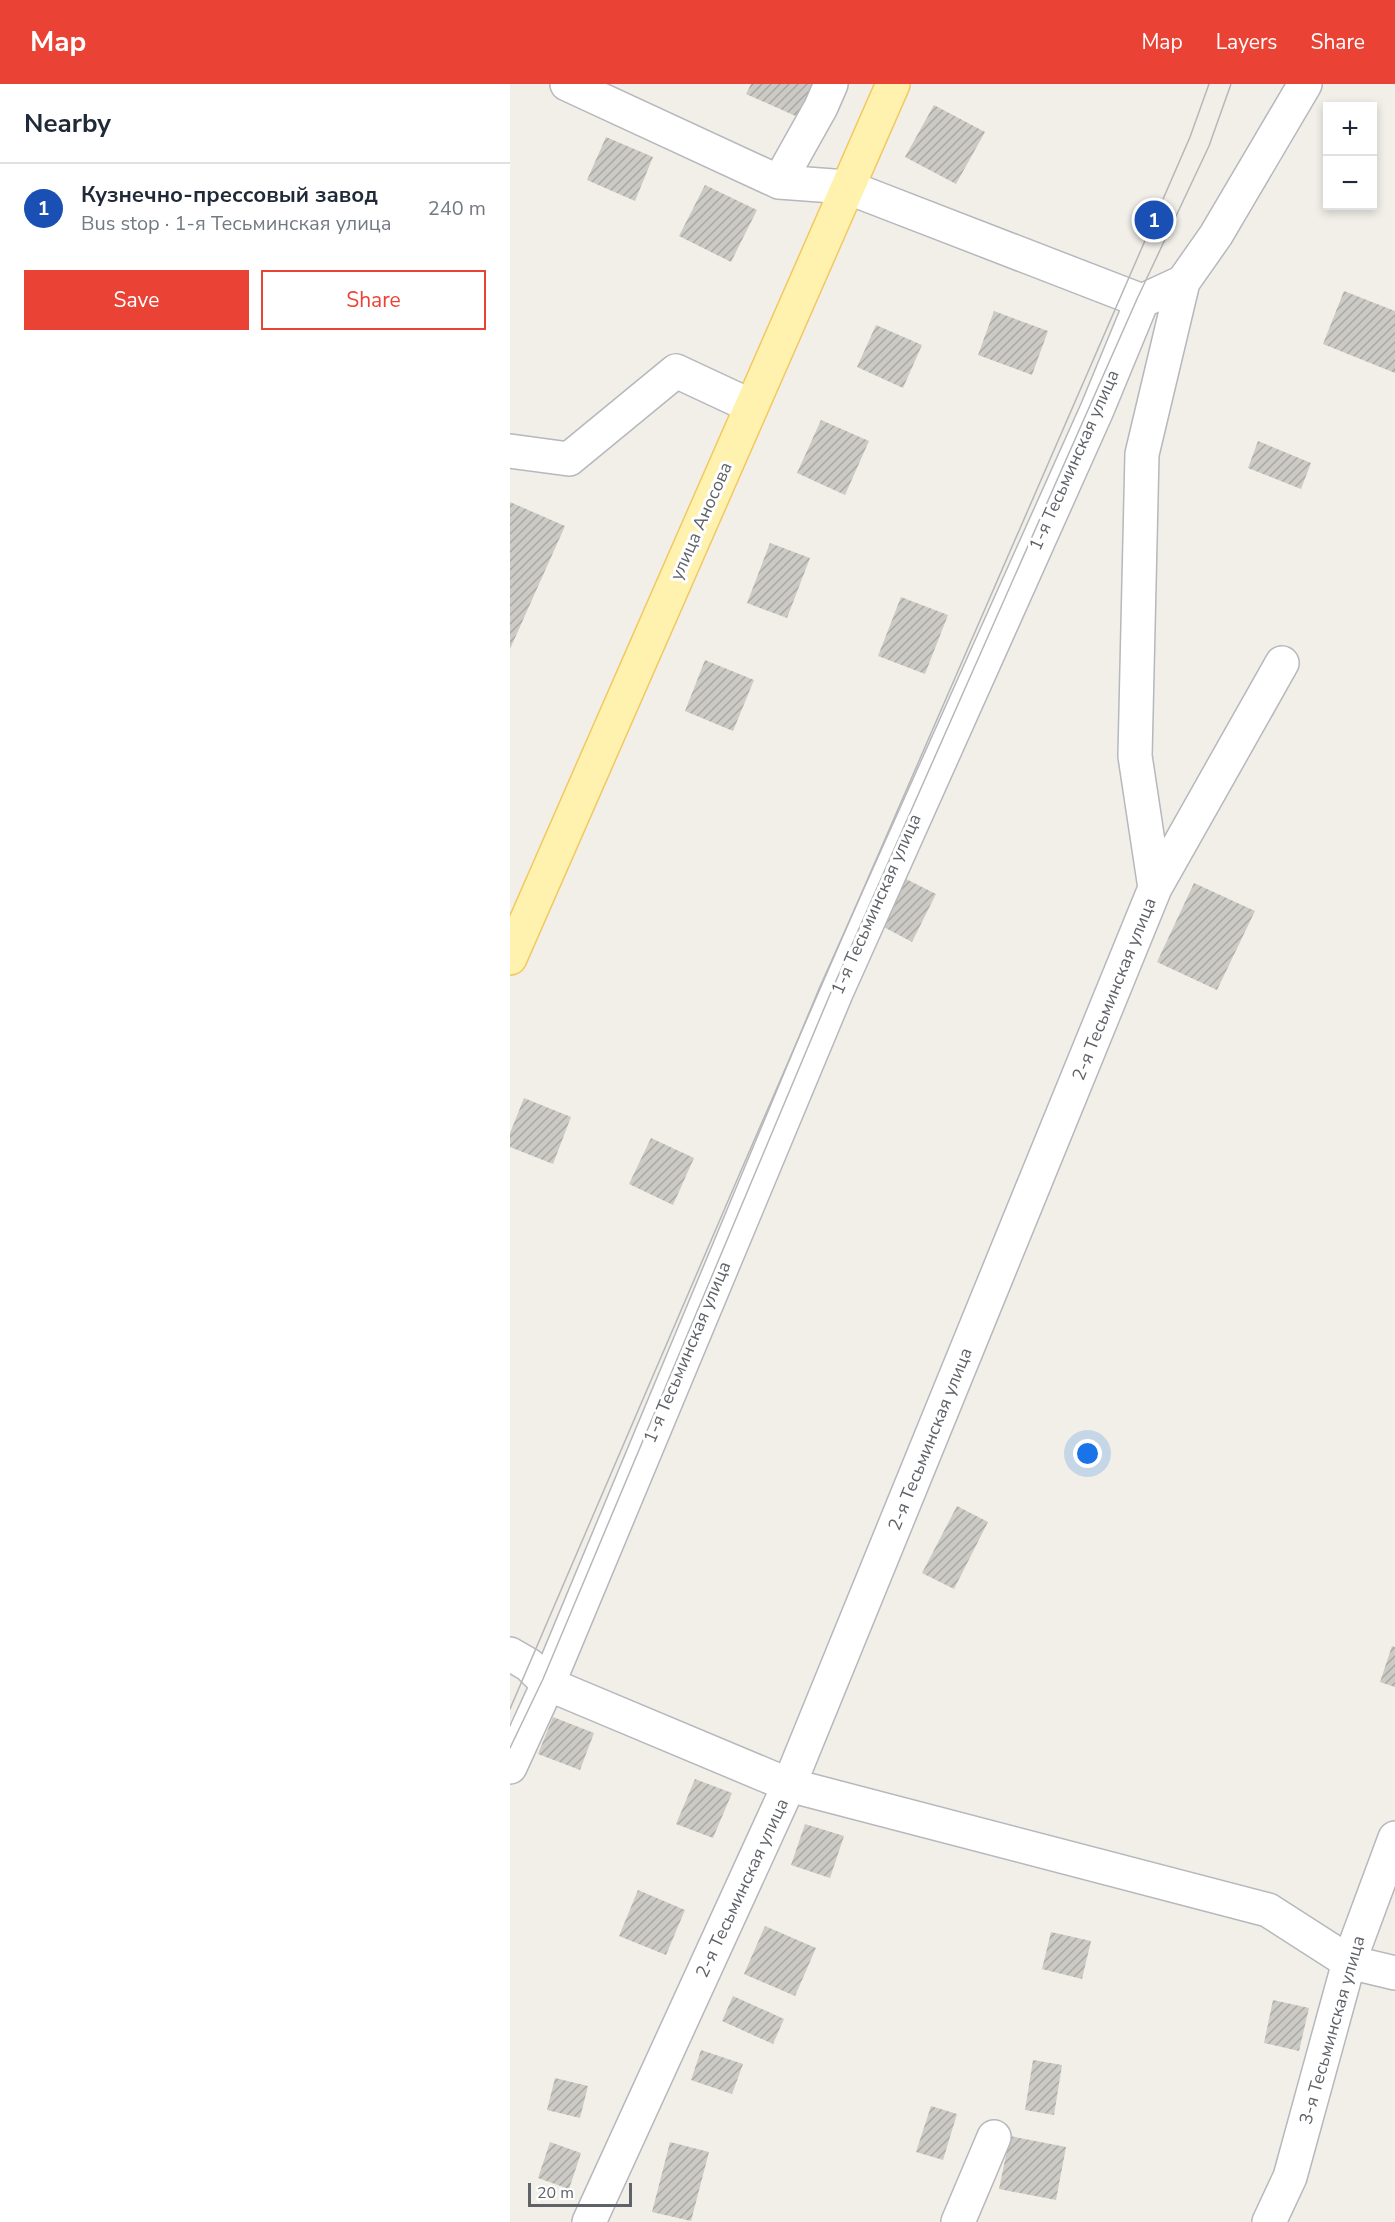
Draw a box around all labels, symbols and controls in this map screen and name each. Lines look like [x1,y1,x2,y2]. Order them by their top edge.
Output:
text: Map [30,23,86,61]
text: Map [1141,28,1183,56]
text: Layers [1216,28,1277,56]
text: Share [1310,28,1365,56]
map controls [1323,102,1377,210]
button: + [1323,102,1377,156]
text: Nearby [24,106,111,141]
button: − [1323,156,1377,210]
text: Кузнечно-прессовый завод [81,180,378,210]
text: 1 [38,195,50,222]
text: 240 m [428,195,486,222]
pin: 1 [1134,198,1174,242]
text: Bus stop · 1-я Тесьминская улица [81,210,392,237]
button: Save [24,270,249,330]
button: Share [261,270,486,330]
street label: 1-я Тесьминская улица [1023,366,1125,554]
street label: улица Аносова [664,458,738,584]
street label: 1-я Тесьминская улица [825,810,927,998]
street label: 2-я Тесьминская улица [1066,894,1162,1084]
street label: 1-я Тесьминская улица [638,1257,736,1447]
street label: 2-я Тесьминская улица [882,1344,978,1534]
your location [1073,1439,1102,1468]
street label: 2-я Тесьминская улица [690,1794,794,1982]
street label: 3-я Тесьминская улица [1294,1933,1370,2127]
scale bar [528,2180,632,2208]
text: 20 m [537,2182,574,2204]

